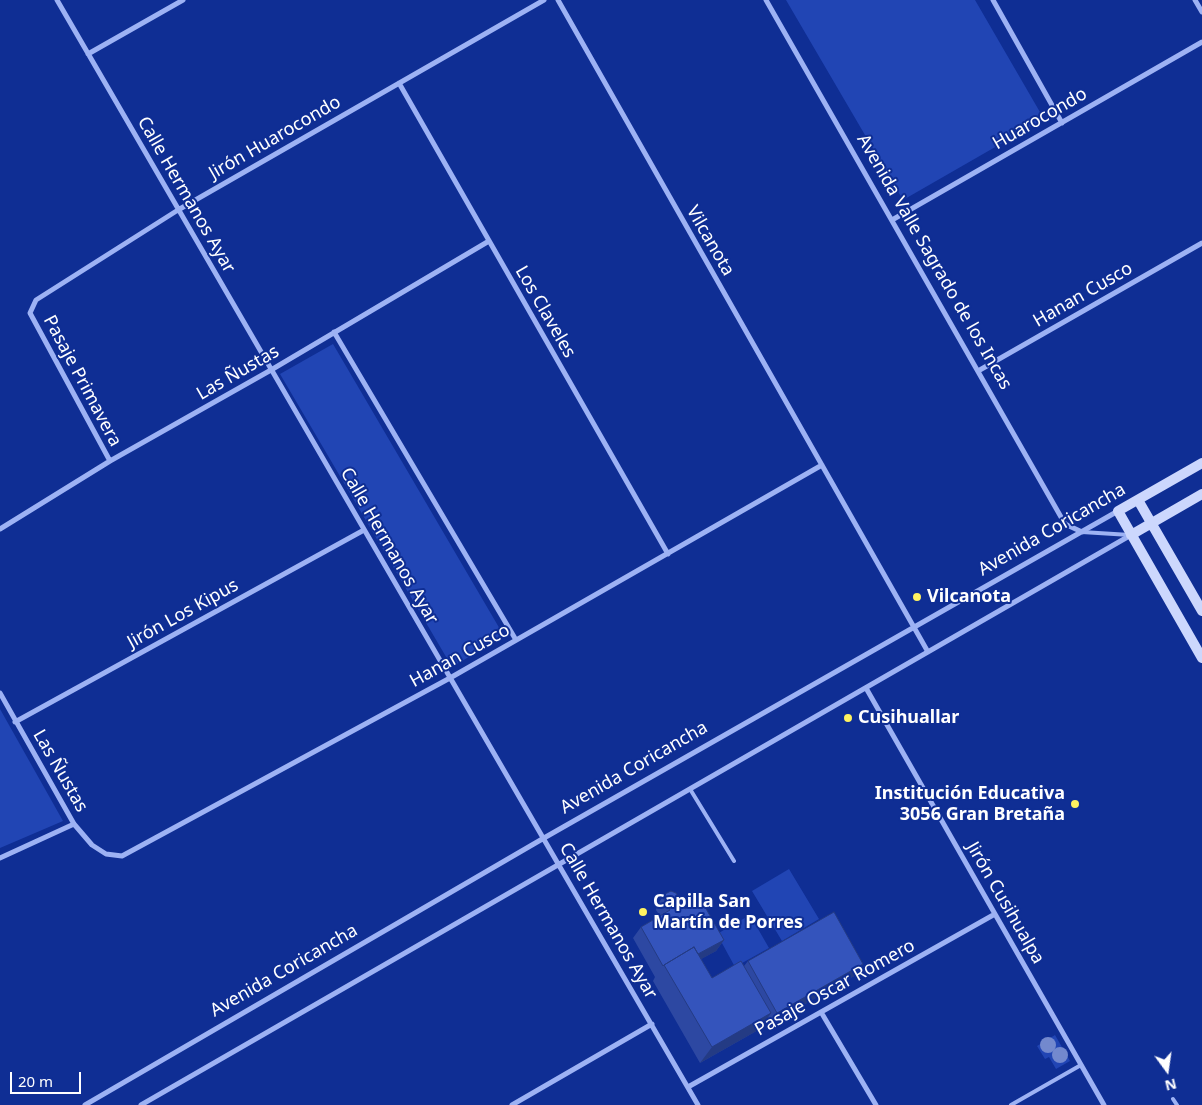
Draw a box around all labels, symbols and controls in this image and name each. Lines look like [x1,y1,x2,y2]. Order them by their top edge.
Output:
street label: Huarocondo [989,83,1091,155]
street label: Jirón Huarocondo [205,92,345,184]
street label: Calle Hermanos Ayar [132,113,240,277]
street label: Avenida Valle Sagrado de los Incas [852,130,1016,394]
street label: Vilcanota [681,202,739,280]
street label: Hanan Cusco [1029,258,1137,332]
street label: Los Claveles [510,262,580,362]
street label: Pasaje Primavera [38,312,126,450]
street label: Las Ñustas [193,341,283,405]
street label: Calle Hermanos Ayar [335,464,443,628]
street label: Avenida Coricancha [975,479,1129,581]
street label: Jirón Los Kipus [124,575,242,653]
place label: Vilcanota [927,586,1011,608]
marker: Vilcanota [911,591,923,603]
street label: Hanan Cusco [406,620,514,692]
place label: Cusihuallar [858,707,959,729]
marker: Cusihuallar [842,712,854,724]
street label: Avenida Coricancha [557,717,711,819]
street label: Las Ñustas [28,726,92,816]
place label: Institución Educativa 3056 Gran Bretaña [875,783,1065,826]
marker: Institución Educativa 3056 Gran Bretaña [1069,798,1081,810]
street label: Jirón Cusihualpa [961,838,1049,968]
street label: Calle Hermanos Ayar [554,839,662,1003]
place label: Capilla San Martín de Porres [653,891,803,934]
marker: Capilla San Martín de Porres [637,906,649,918]
street label: Avenida Coricancha [207,920,361,1022]
street label: Pasaje Oscar Romero [751,935,919,1041]
north arrow [1142,1045,1192,1095]
scale bar [12,1062,84,1094]
text: 20 m [18,1071,53,1091]
text: N [1163,1074,1179,1096]

